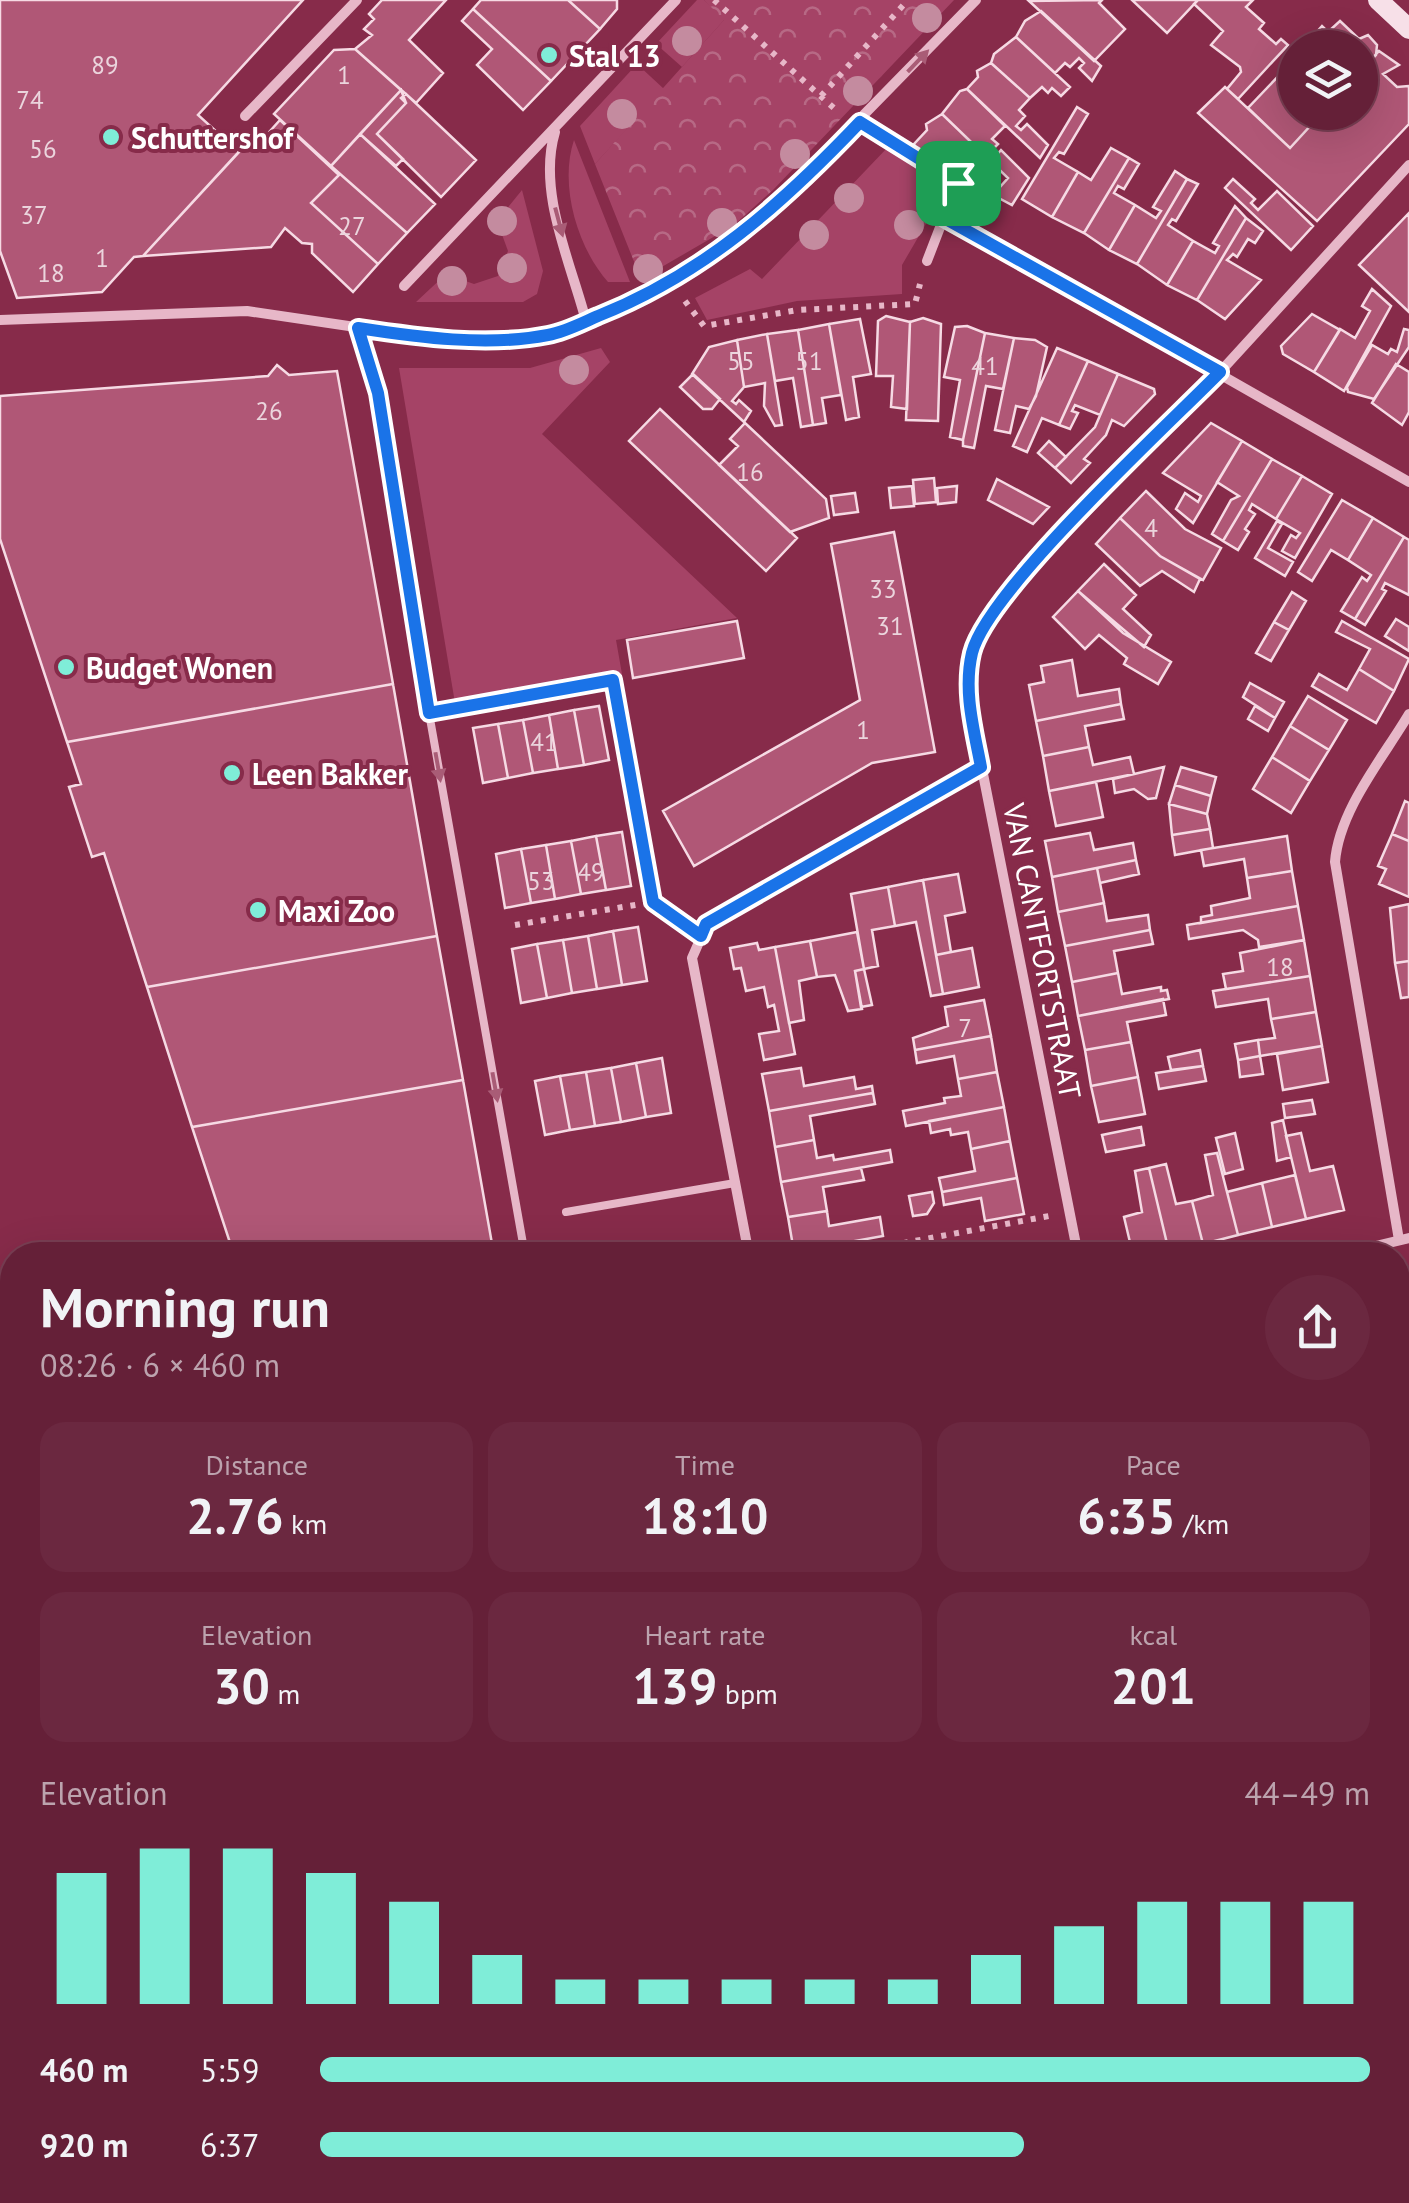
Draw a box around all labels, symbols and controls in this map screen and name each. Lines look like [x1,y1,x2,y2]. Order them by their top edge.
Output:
map controls [1278,30,1378,130]
button: layers [1278,30,1378,130]
place label: Stal 13 [569,36,661,75]
marker: Stal 13 [538,44,560,66]
house number: 89 [91,49,119,81]
one-way arrow [906,50,929,74]
house number: 1 [337,59,351,91]
house number: 74 [16,84,44,116]
place label: Schuttershof [131,118,295,157]
marker: Schuttershof [100,126,122,148]
house number: 56 [29,133,57,165]
pin [916,141,1001,226]
icon: arrive [931,156,986,211]
house number: 37 [20,199,48,231]
one-way arrow [552,207,567,238]
house number: 27 [338,210,366,242]
house number: 1 [95,242,109,274]
house number: 18 [37,257,65,289]
house number: 55 [727,345,755,377]
house number: 51 [795,345,823,377]
house number: 41 [971,350,999,382]
house number: 26 [255,395,283,427]
house number: 16 [736,456,764,488]
house number: 4 [1144,512,1158,544]
house number: 33 [869,573,897,605]
house number: 31 [876,610,904,642]
place label: Budget Wonen [86,648,273,687]
marker: Budget Wonen [55,656,77,678]
house number: 1 [856,714,870,746]
house number: 41 [530,726,558,758]
one-way arrow [431,752,447,783]
place label: Leen Bakker [252,754,409,793]
marker: Leen Bakker [221,762,243,784]
street label: VAN CANTFORTSTRAAT [995,799,1091,1102]
house number: 49 [577,856,605,888]
house number: 53 [527,865,555,897]
place label: Maxi Zoo [278,891,395,930]
marker: Maxi Zoo [247,899,269,921]
house number: 18 [1266,951,1294,983]
house number: 7 [958,1012,972,1044]
one-way arrow [488,1072,503,1103]
text: Morning run [40,1271,330,1342]
button: share [1265,1275,1370,1380]
text: 08:26 · 6 × 460 m [40,1344,280,1386]
text: Distance [205,1446,308,1483]
text: Time [675,1446,735,1483]
text: Pace [1126,1446,1181,1483]
text: 2.76 [186,1483,284,1548]
text: 18:10 [642,1483,768,1548]
text: 6:35 [1077,1483,1176,1548]
text: km [284,1505,327,1542]
text: /km [1176,1505,1229,1542]
text: Elevation [201,1616,312,1653]
text: Heart rate [644,1616,766,1653]
text: kcal [1129,1616,1177,1653]
text: 30 [213,1653,270,1718]
text: 139 [632,1653,717,1718]
text: 201 [1111,1653,1196,1718]
text: m [270,1675,300,1712]
text: bpm [717,1675,778,1712]
text: Elevation [40,1772,167,1814]
text: 44–49 m [1245,1772,1370,1814]
text: 460 m [40,2049,128,2091]
text: 5:59 [200,2049,259,2091]
text: 920 m [40,2124,128,2166]
text: 6:37 [200,2124,259,2166]

